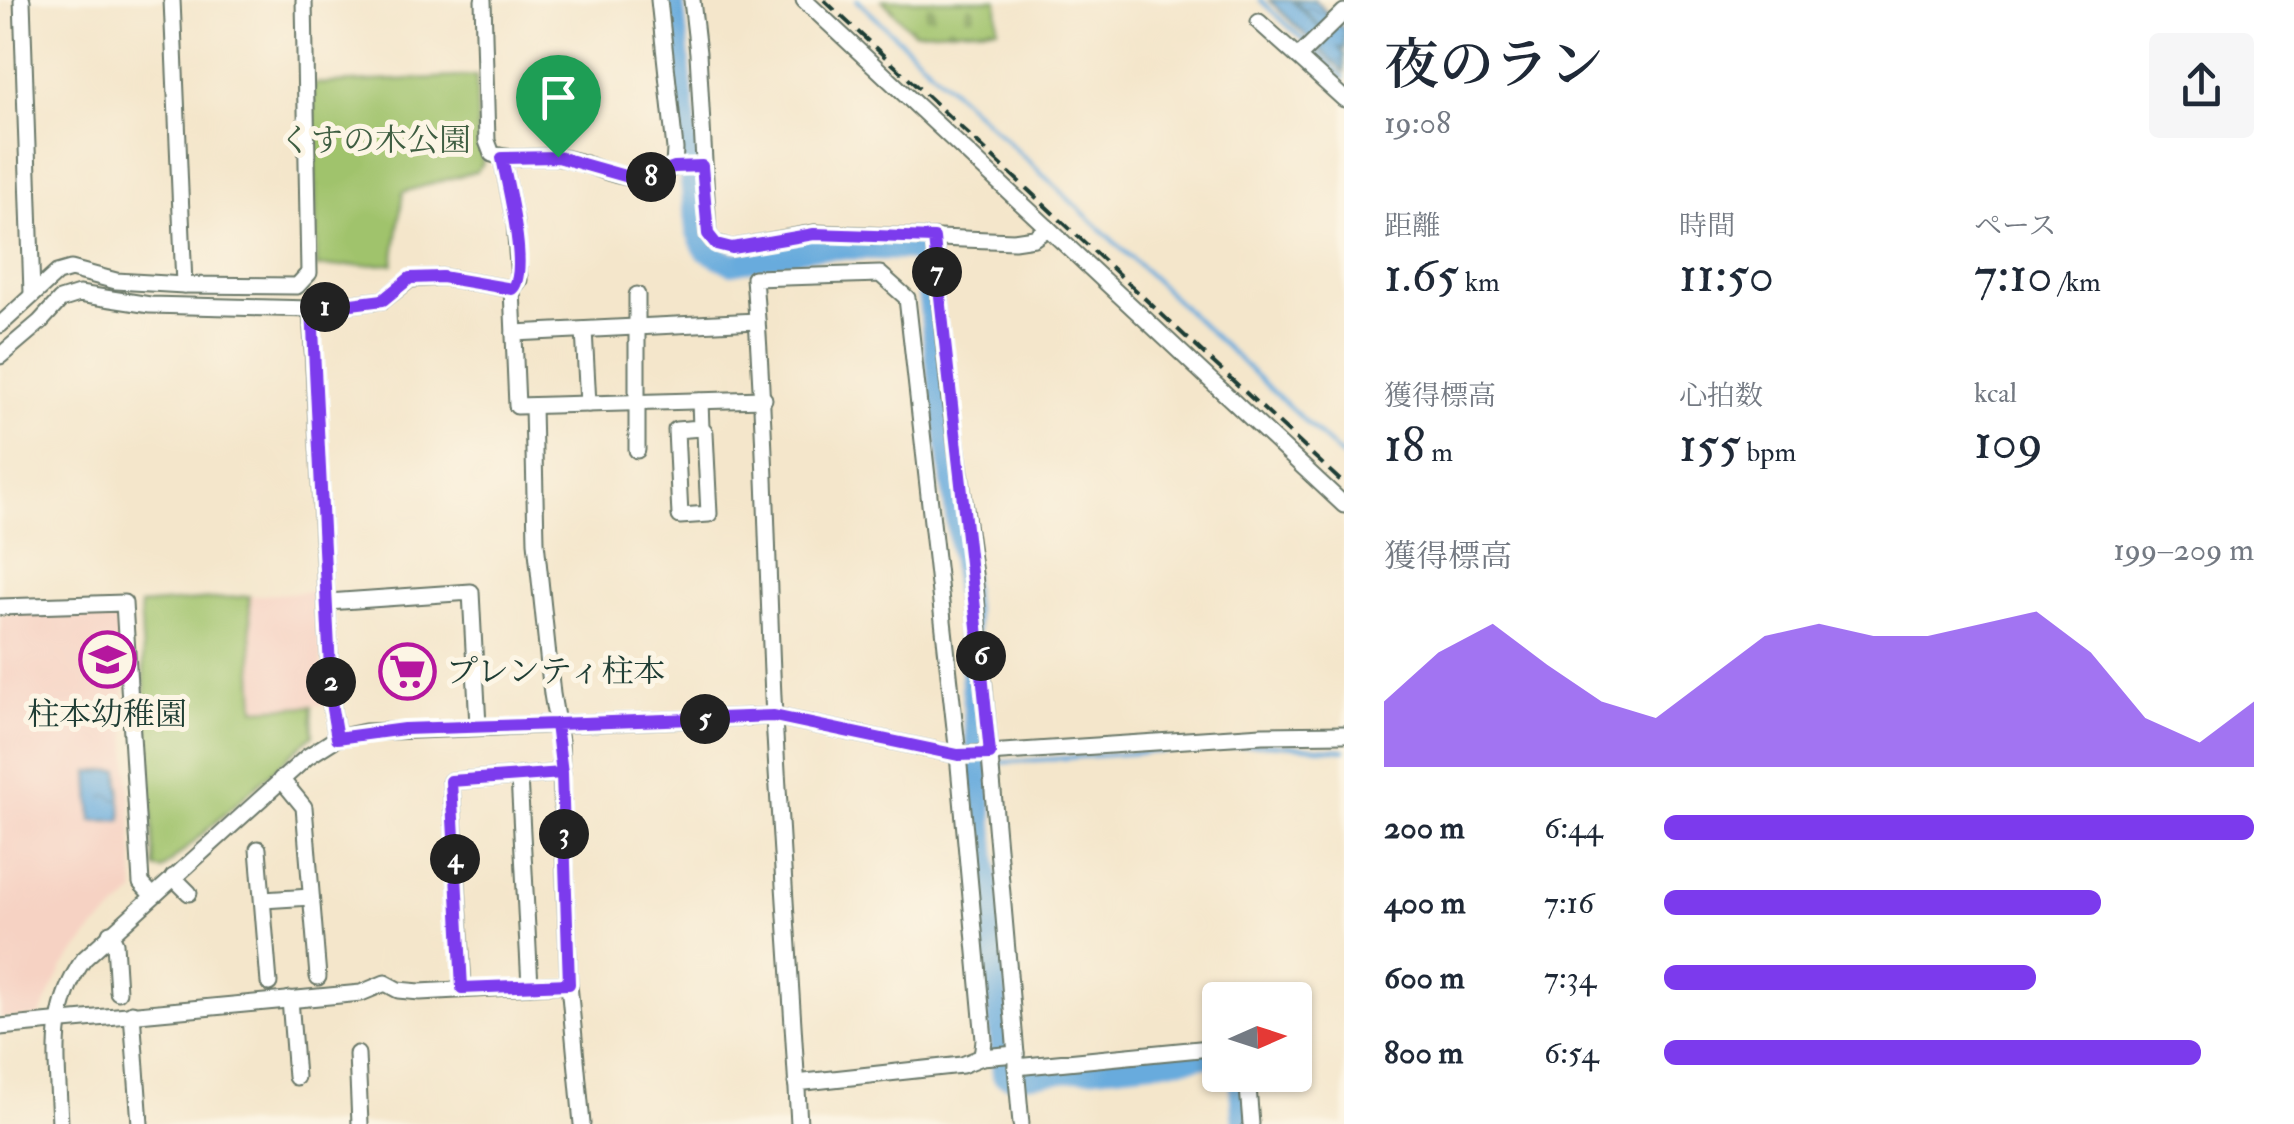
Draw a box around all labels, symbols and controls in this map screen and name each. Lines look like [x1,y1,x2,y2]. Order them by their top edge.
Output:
text: 夜のラン [1384,31,1604,100]
button: share [2149,33,2254,138]
pin [516,55,601,158]
icon: arrive [531,70,586,125]
text: 19:08 [1384,103,1451,143]
park label: くすの木公園 [279,121,471,161]
pin: 8 [626,152,676,202]
text: 8 [644,159,658,194]
text: 距離 [1384,209,1440,244]
text: 時間 [1679,209,1735,244]
text: ペース [1974,209,2057,244]
text: 1.65 [1384,244,1459,307]
text: 11:50 [1679,244,1774,307]
text: 7:10 [1974,244,2053,307]
pin: 7 [912,247,962,297]
text: 7 [931,254,943,289]
text: km [1459,265,1500,300]
text: /km [2053,265,2101,300]
pin: 1 [300,282,350,332]
text: 1 [320,289,330,324]
text: kcal [1974,376,2017,411]
text: 獲得標高 [1384,379,1496,414]
text: 心拍数 [1679,379,1763,414]
text: 109 [1974,411,2043,474]
text: 18 [1384,414,1425,477]
text: 155 [1679,414,1741,477]
text: m [1425,435,1453,470]
text: bpm [1741,435,1796,470]
text: 199–209 m [2113,530,2254,570]
text: 獲得標高 [1384,537,1512,577]
school or university icon: 柱本幼稚園 [77,630,137,690]
pin: 6 [956,631,1006,681]
text: 6 [974,638,988,673]
supermarket icon: プレンティ柱本 [377,641,437,701]
place label: プレンティ柱本 [446,652,665,692]
pin: 2 [306,657,356,707]
text: 2 [324,664,338,699]
pin: 5 [680,694,730,744]
place label: 柱本幼稚園 [27,695,187,735]
text: 5 [699,701,711,736]
text: 200 m [1384,808,1465,848]
text: 6:44 [1544,808,1603,848]
pin: 3 [539,809,589,859]
text: 3 [559,816,569,851]
pin: 4 [430,834,480,884]
text: 4 [447,841,463,876]
text: 400 m [1384,883,1466,923]
text: 7:16 [1544,883,1594,923]
text: 600 m [1384,958,1465,998]
text: 7:34 [1544,958,1596,998]
north arrow [1202,982,1312,1092]
map controls [1202,982,1312,1092]
text: 800 m [1384,1033,1463,1073]
text: 6:54 [1544,1033,1599,1073]

